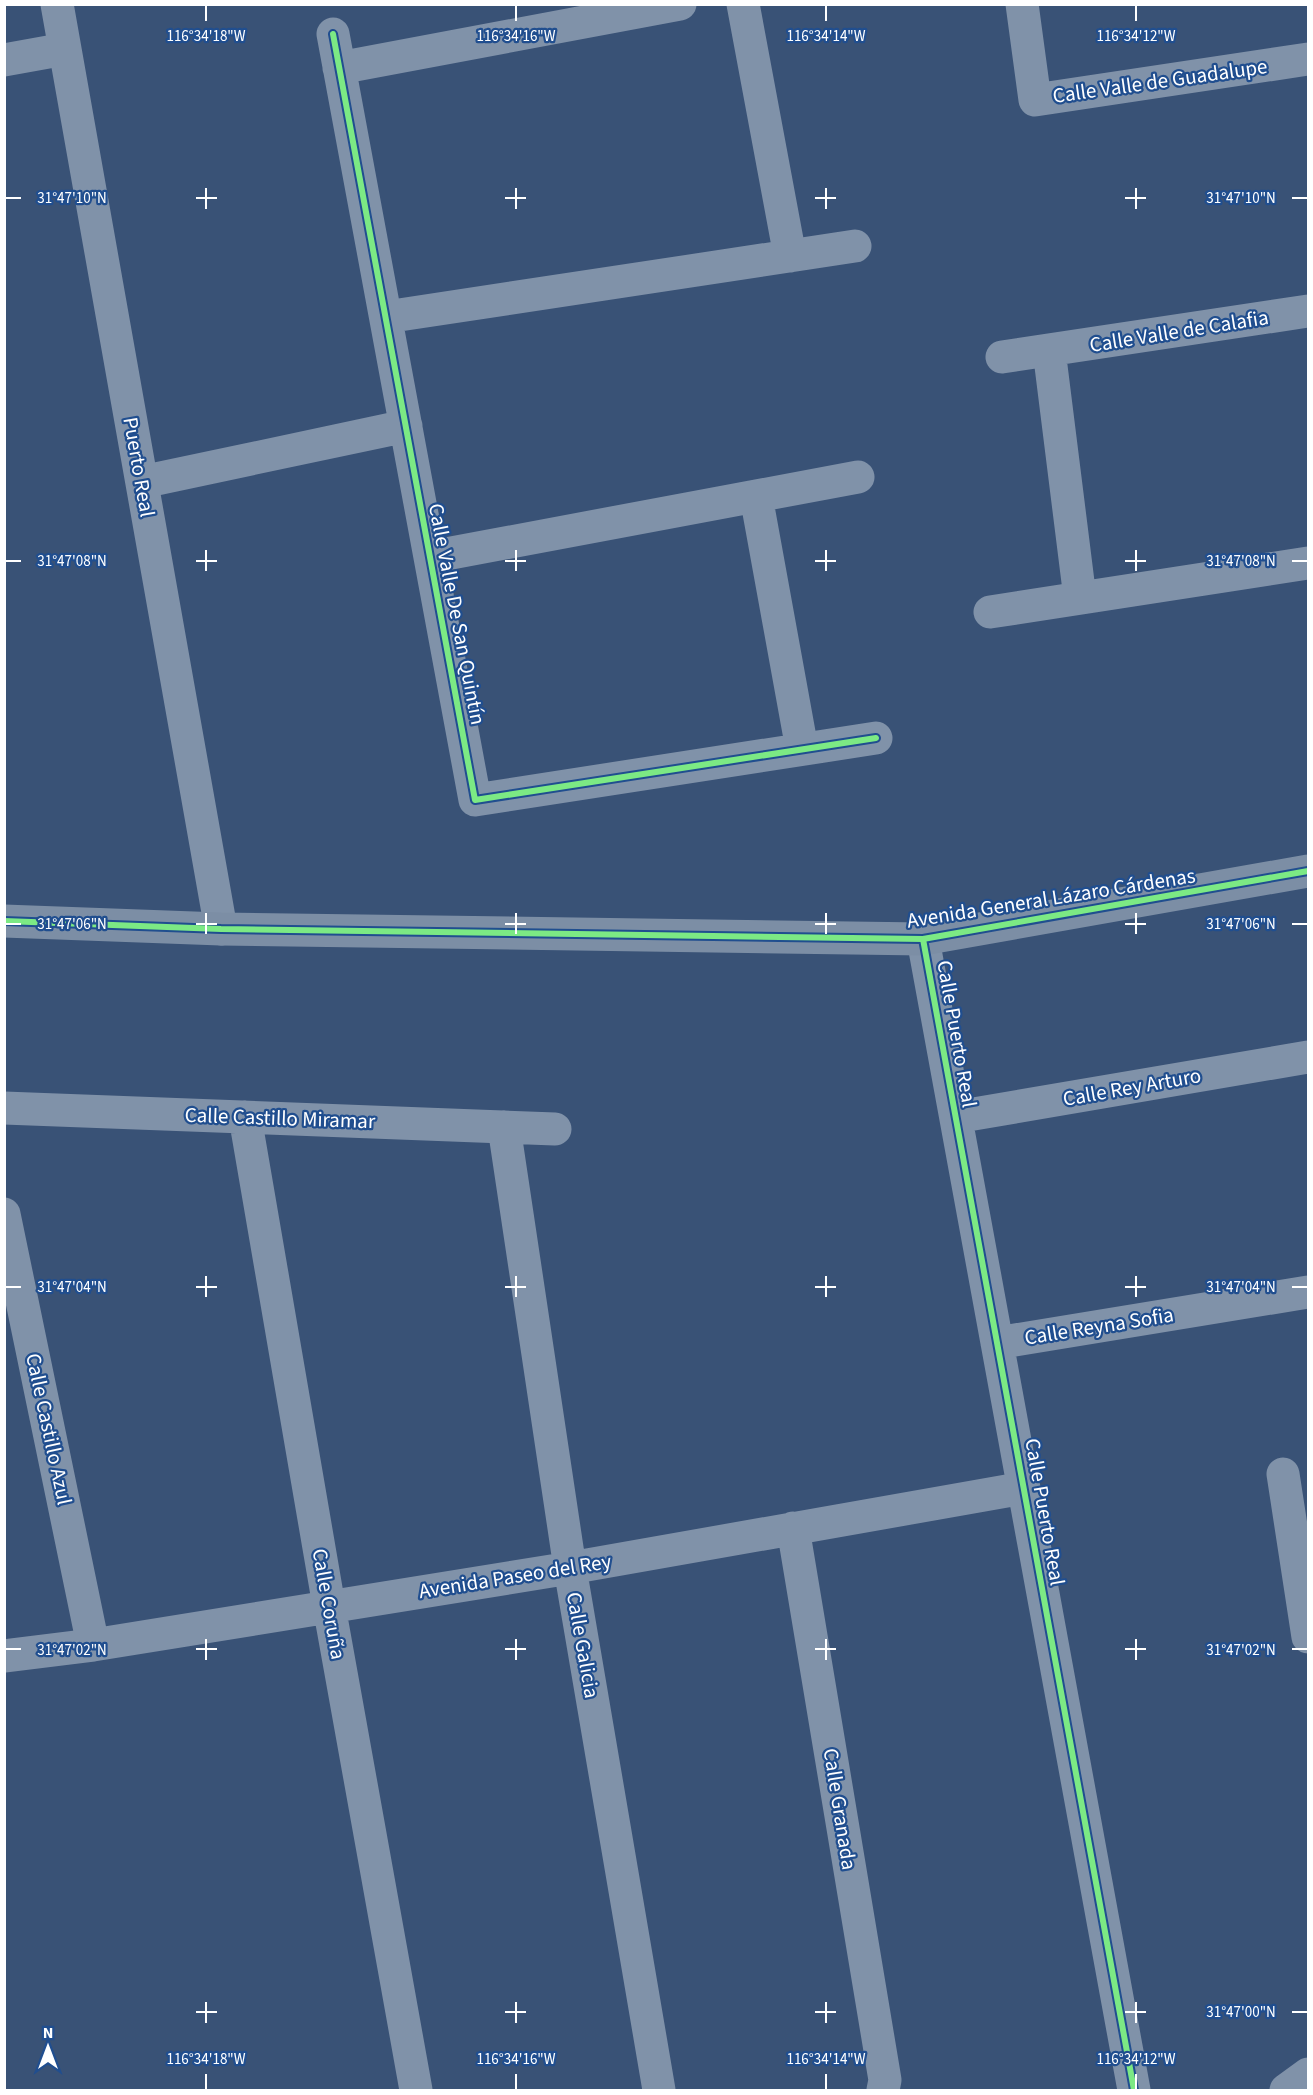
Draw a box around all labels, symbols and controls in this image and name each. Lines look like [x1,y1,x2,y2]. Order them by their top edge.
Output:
text: 116°34'18"W [166,26,246,47]
text: 116°34'16"W [476,26,556,47]
text: 116°34'14"W [786,26,866,47]
text: 116°34'12"W [1096,26,1176,47]
street label: Calle Valle de Guadalupe [1051,51,1269,111]
text: 31°47'10"N [37,188,107,209]
text: 31°47'10"N [1206,188,1276,209]
street label: Calle Valle de Calafia [1087,302,1271,360]
street label: Puerto Real [115,415,163,519]
street label: Calle Valle De San Quintín [421,501,493,727]
text: 31°47'08"N [37,551,107,572]
text: 31°47'08"N [1206,551,1276,572]
street label: Avenida General Lázaro Cárdenas [905,860,1198,936]
text: 31°47'06"N [37,914,107,935]
text: 31°47'06"N [1206,914,1276,935]
street label: Calle Puerto Real [929,958,985,1110]
street label: Calle Rey Arturo [1061,1060,1203,1114]
street label: Calle Castillo Miramar [184,1100,376,1136]
text: 31°47'04"N [37,1277,107,1298]
text: 31°47'04"N [1206,1277,1276,1298]
street label: Calle Reyna Sofia [1022,1299,1176,1353]
street label: Calle Castillo Azul [18,1350,80,1508]
street label: Calle Puerto Real [1017,1436,1073,1588]
street label: Calle Coruña [304,1546,354,1662]
street label: Avenida Paseo del Rey [417,1546,614,1606]
street label: Calle Galicia [559,1590,607,1700]
text: 31°47'02"N [37,1640,107,1661]
text: 31°47'02"N [1206,1640,1276,1661]
street label: Calle Granada [816,1746,864,1872]
text: 31°47'00"N [1206,2002,1276,2023]
north arrow [18,2017,78,2077]
text: N [43,2022,53,2044]
text: 116°34'18"W [166,2049,246,2070]
text: 116°34'16"W [476,2049,556,2070]
text: 116°34'14"W [786,2049,866,2070]
text: 116°34'12"W [1096,2049,1176,2070]

